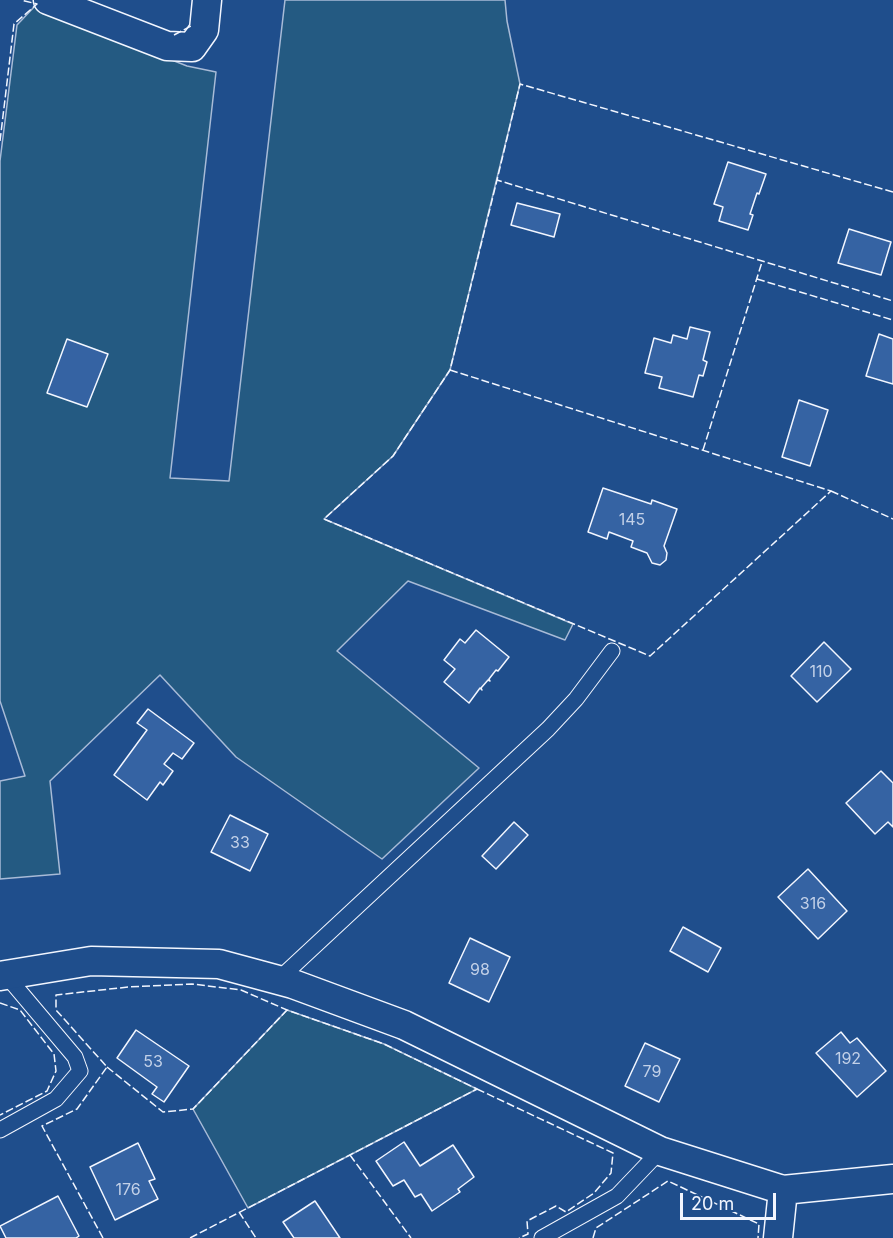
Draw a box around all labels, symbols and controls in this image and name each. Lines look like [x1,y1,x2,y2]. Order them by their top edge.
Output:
house number: 145 [619,510,645,530]
house number: 110 [809,662,833,682]
house number: 33 [230,833,250,853]
house number: 316 [800,894,826,914]
house number: 98 [470,960,490,980]
house number: 192 [835,1049,861,1069]
house number: 53 [143,1052,163,1072]
house number: 79 [643,1062,661,1082]
house number: 176 [115,1180,141,1200]
scale bar [683,1181,779,1219]
text: 20 m [691,1193,734,1214]

